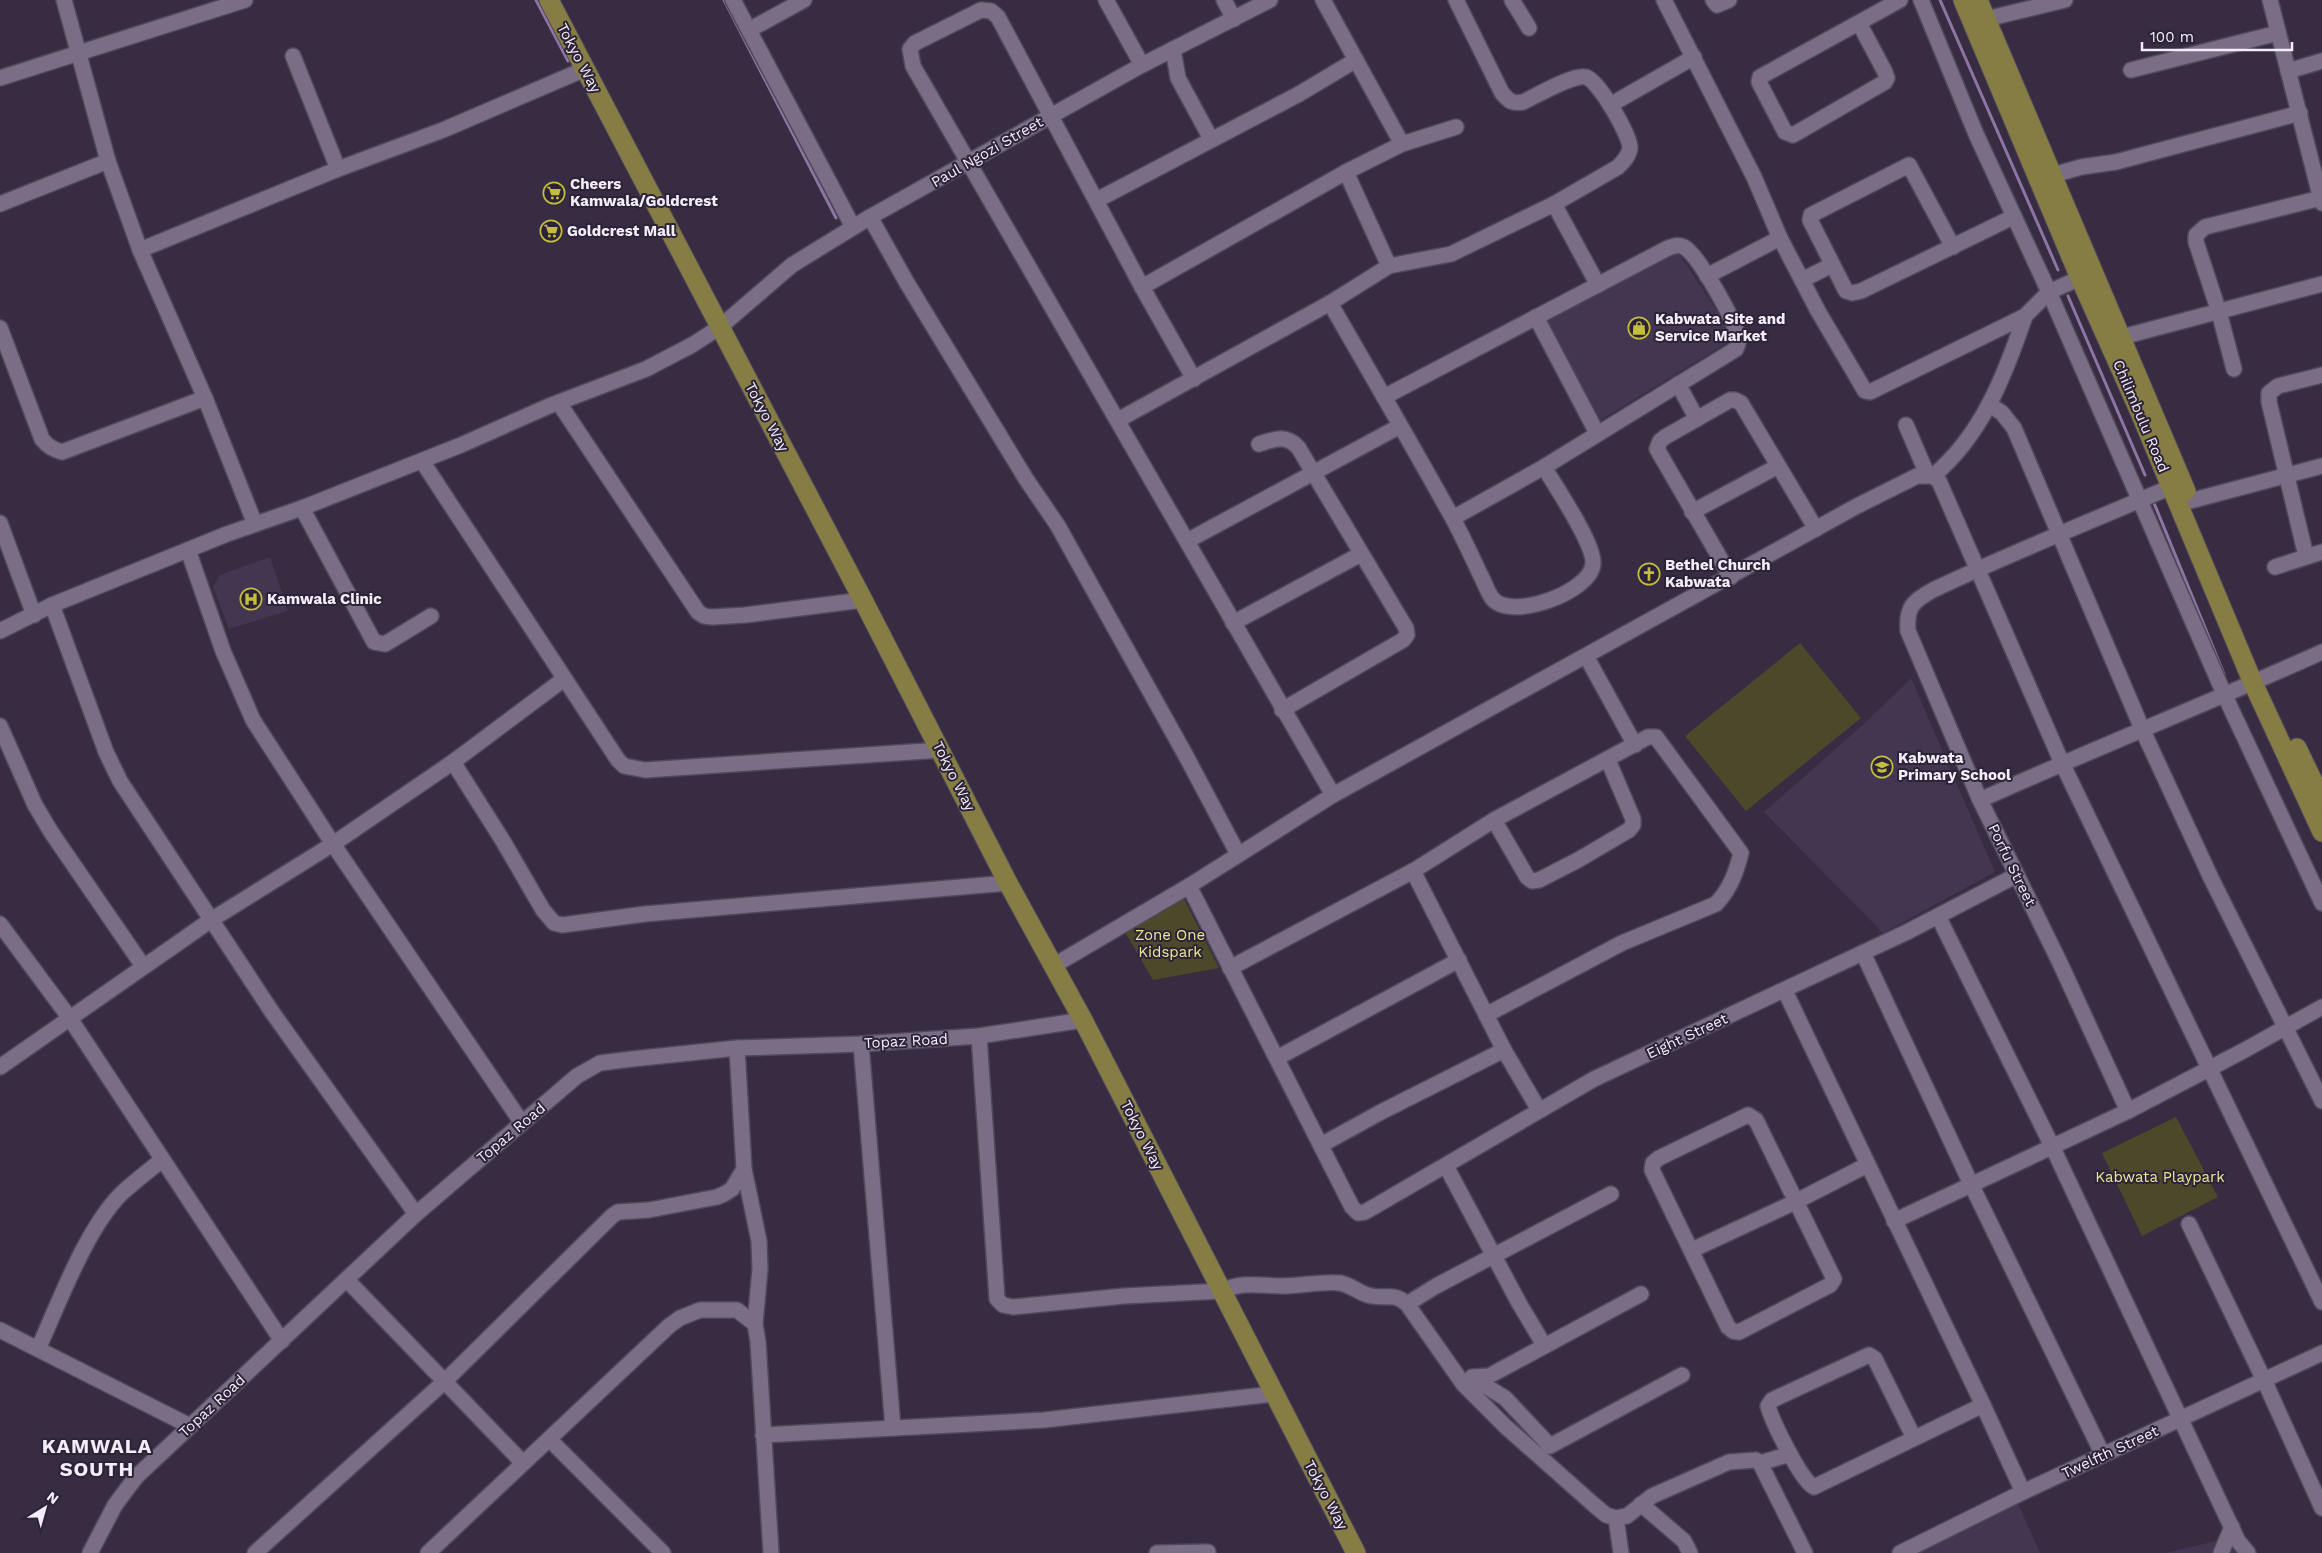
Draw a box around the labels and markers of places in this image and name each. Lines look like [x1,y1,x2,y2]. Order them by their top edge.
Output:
place label: Cheers Kamwala/Goldcrest [570,175,718,210]
supermarket icon: Cheers Kamwala/Goldcrest [542,181,566,205]
supermarket icon: Goldcrest Mall [539,219,563,243]
place label: Goldcrest Mall [567,222,676,240]
place label: Kabwata Site and Service Market [1655,310,1785,345]
shop icon: Kabwata Site and Service Market [1627,316,1651,340]
place label: Bethel Church Kabwata [1665,556,1771,591]
church icon: Bethel Church Kabwata [1637,562,1661,586]
hospital icon: Kamwala Clinic [239,587,263,611]
place label: Kamwala Clinic [267,590,382,608]
place label: Kabwata Primary School [1898,749,2011,784]
school or university icon: Kabwata Primary School [1870,755,1894,779]

